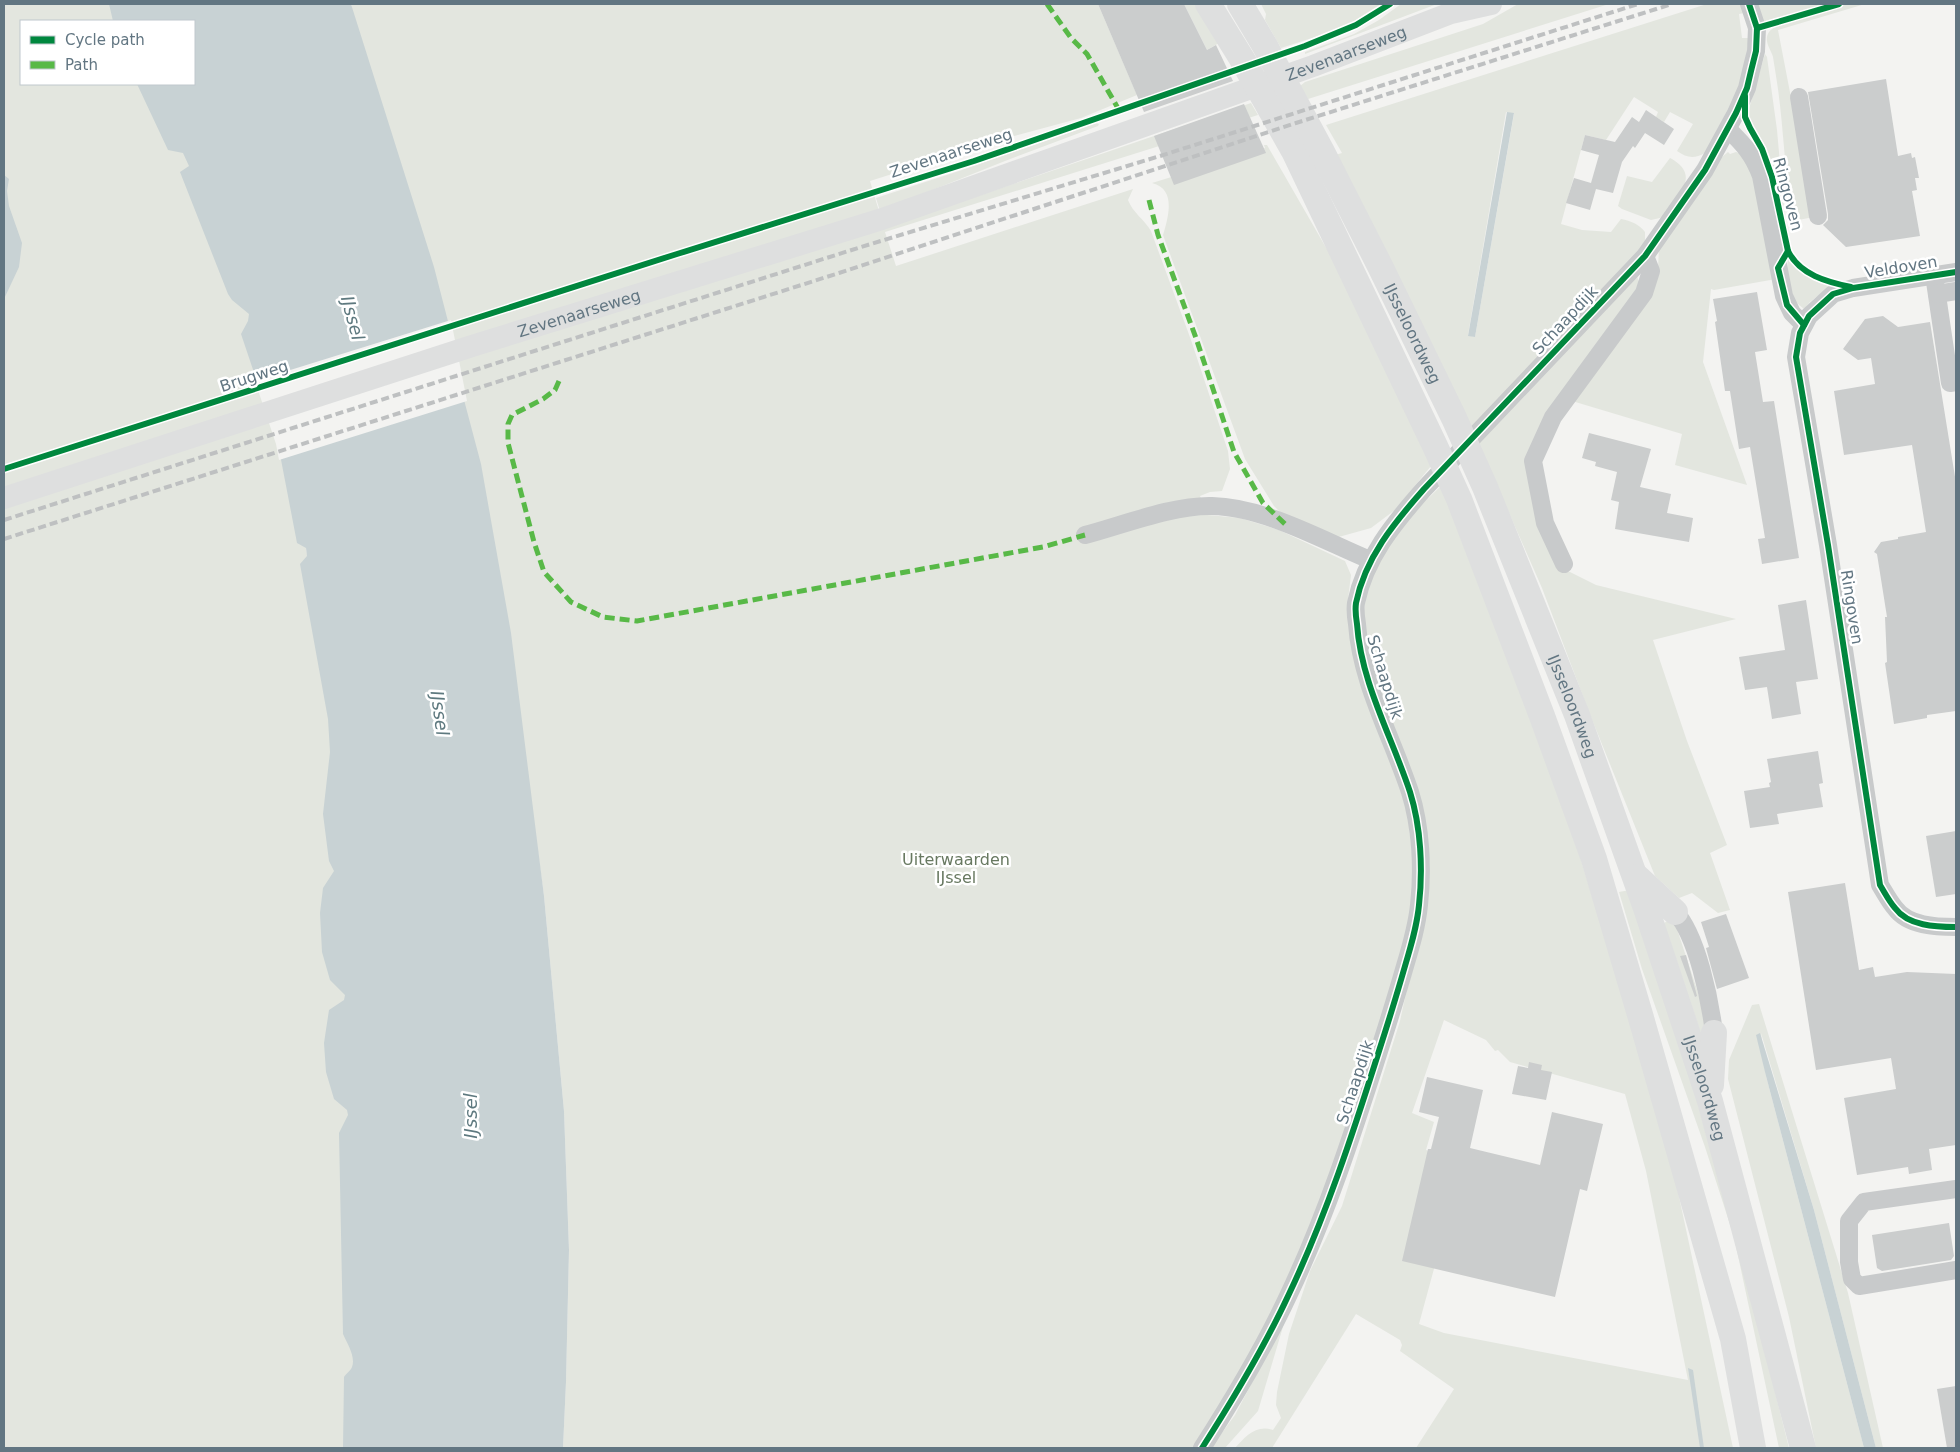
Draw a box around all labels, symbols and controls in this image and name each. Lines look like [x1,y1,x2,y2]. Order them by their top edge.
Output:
legend [20,20,195,85]
street label: Zevenaarseweg [1283,22,1409,84]
text: Cycle path [65,31,145,49]
text: Path [65,56,98,74]
street label: Zevenaarseweg [887,124,1015,182]
street label: Ringoven [1769,155,1807,233]
street label: Veldoven [1863,252,1939,282]
street label: IJsseloordweg [1380,280,1445,387]
street label: Schaapdijk [1528,281,1602,358]
street label: Zevenaarseweg [515,285,643,341]
water label: IJssel [337,293,369,343]
street label: Brugweg [217,356,291,396]
street label: Ringoven [1837,568,1867,646]
street label: Schaapdijk [1363,633,1407,722]
street label: IJsseloordweg [1544,652,1601,761]
water label: IJssel [426,689,454,737]
park label: Uiterwaarden IJssel [902,850,1010,887]
street label: IJsseloordweg [1679,1033,1730,1143]
street label: Schaapdijk [1332,1037,1378,1126]
water label: IJssel [460,1093,481,1139]

